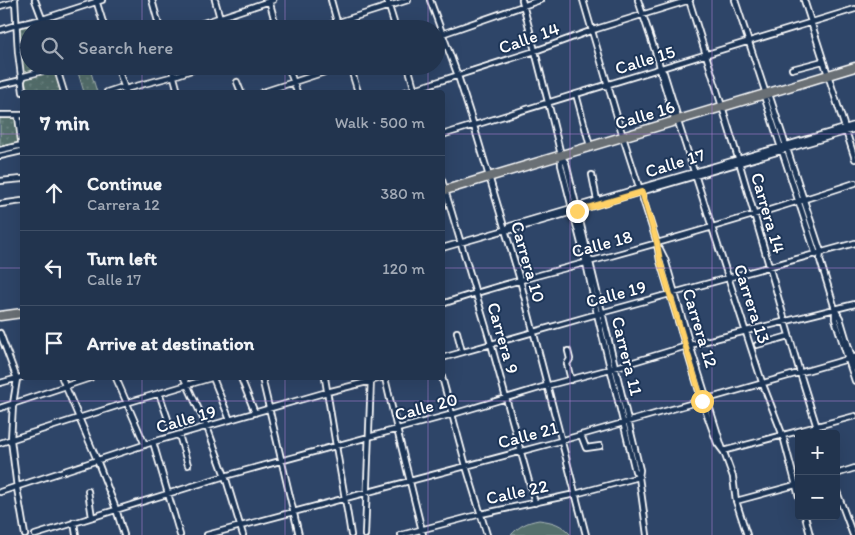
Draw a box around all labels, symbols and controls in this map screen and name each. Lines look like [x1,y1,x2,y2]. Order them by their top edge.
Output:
street label: Calle 14 [496,17,562,59]
search box [20,20,445,75]
icon: search [38,34,66,62]
text: Search here [78,36,173,59]
street label: Calle 15 [612,40,678,80]
street label: Calle 16 [612,95,678,135]
text: 7 min [40,110,89,135]
text: Walk · 500 m [335,113,425,132]
street label: Calle 17 [643,144,707,182]
street label: Carrera 14 [746,170,790,256]
text: Continue [87,172,162,195]
icon: ahead [40,179,68,207]
text: 380 m [381,184,425,203]
text: Carrera 12 [87,195,160,214]
route end [566,200,589,223]
street label: Carrera 10 [506,219,550,305]
street label: Calle 18 [569,225,635,263]
text: Turn left [87,247,157,270]
icon: left [40,254,68,282]
text: 120 m [382,259,425,278]
street label: Carrera 13 [729,262,775,347]
text: Calle 17 [87,270,141,289]
street label: Calle 19 [583,275,649,313]
street label: Carrera 12 [678,286,723,371]
street label: Carrera 9 [482,300,524,376]
street label: Carrera 11 [607,314,647,398]
icon: arrive [40,329,68,357]
text: Arrive at destination [87,332,254,355]
street label: Calle 20 [392,388,460,426]
route start [691,390,714,413]
street label: Calle 19 [153,400,219,438]
street label: Calle 21 [495,416,561,454]
map controls [795,430,840,520]
button: + [795,430,840,475]
street label: Calle 22 [484,475,550,509]
button: − [795,475,840,520]

